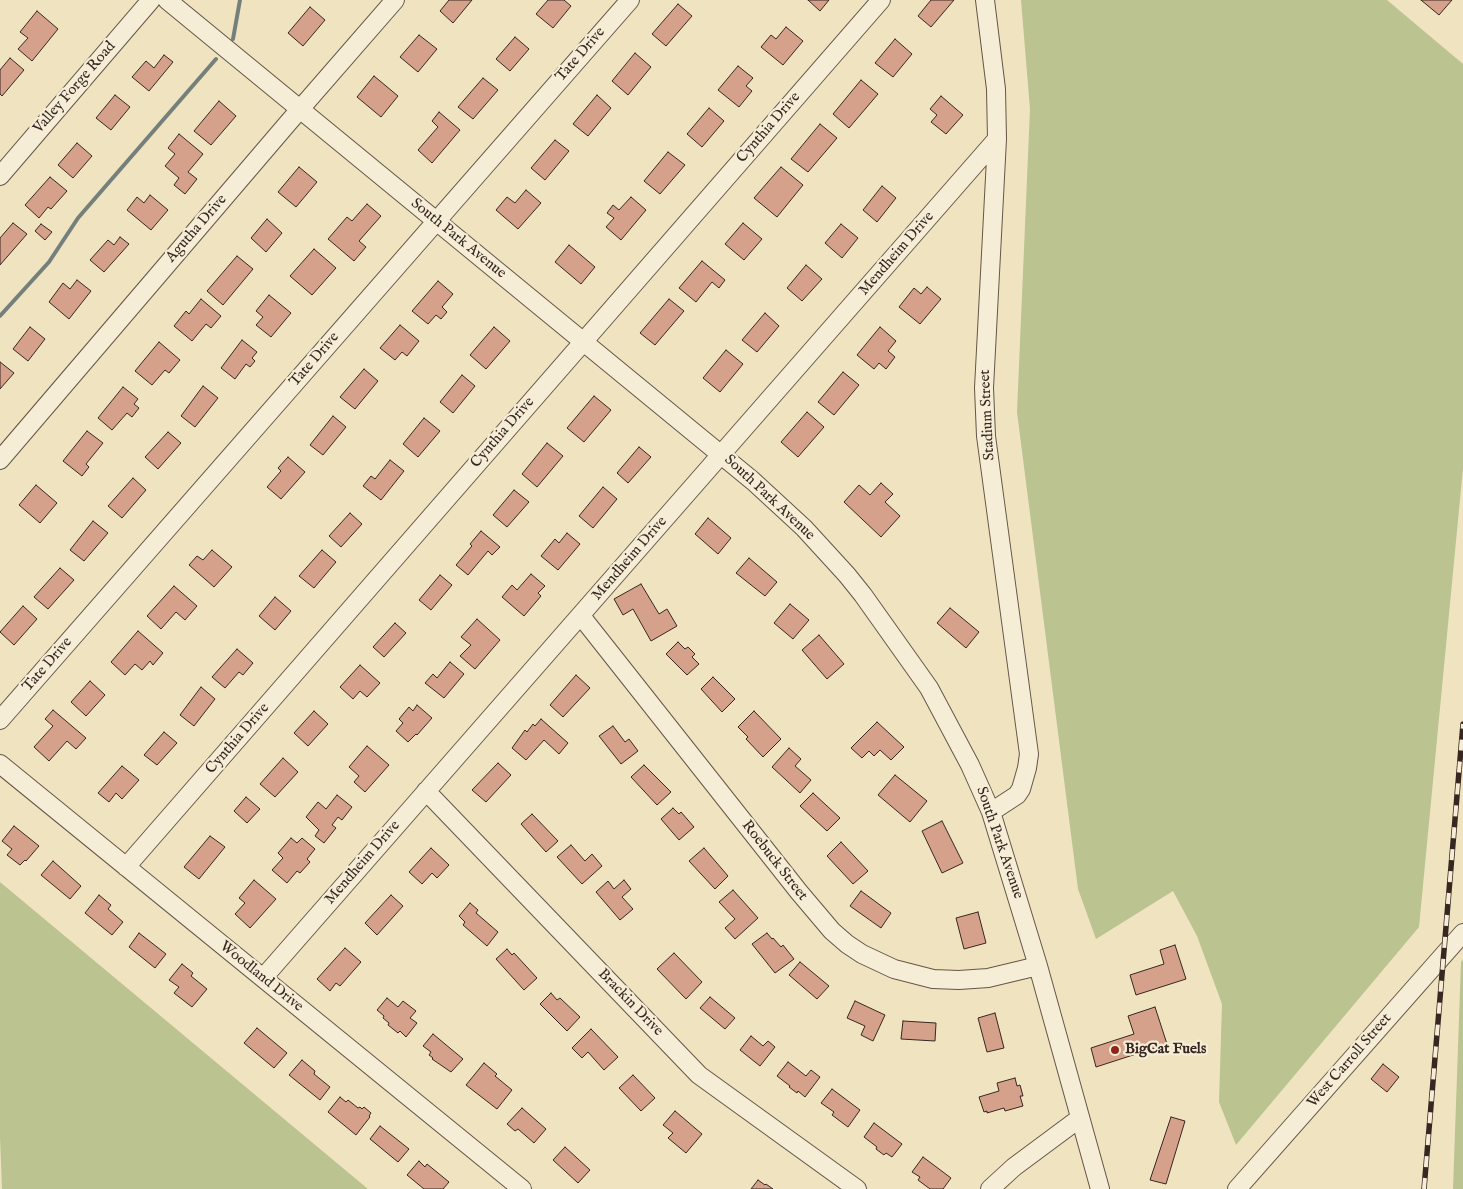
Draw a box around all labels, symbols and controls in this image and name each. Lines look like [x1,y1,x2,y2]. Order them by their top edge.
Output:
street label: Tate Drive [552,24,610,86]
street label: Valley Forge Road [30,38,120,138]
street label: Cynthia Drive [733,89,805,167]
street label: Agutha Drive [163,191,231,267]
street label: South Park Avenue [407,195,509,283]
street label: Mendheim Drive [856,208,938,300]
street label: Tate Drive [286,329,344,391]
street label: Stadium Street [977,369,999,461]
street label: Cynthia Drive [467,394,539,472]
street label: South Park Avenue [720,451,818,545]
street label: Mendheim Drive [589,513,671,605]
street label: Tate Drive [19,634,77,696]
street label: Cynthia Drive [202,700,274,778]
street label: South Park Avenue [971,784,1027,902]
street label: Mendheim Drive [322,817,404,909]
street label: Roebuck Street [737,817,811,905]
street label: Woodland Drive [216,938,306,1016]
street label: Brackin Drive [593,966,667,1040]
street label: West Carroll Street [1304,1010,1396,1112]
place label: BigCat Fuels [1125,1041,1206,1059]
marker: BigCat Fuels [1109,1044,1121,1056]

